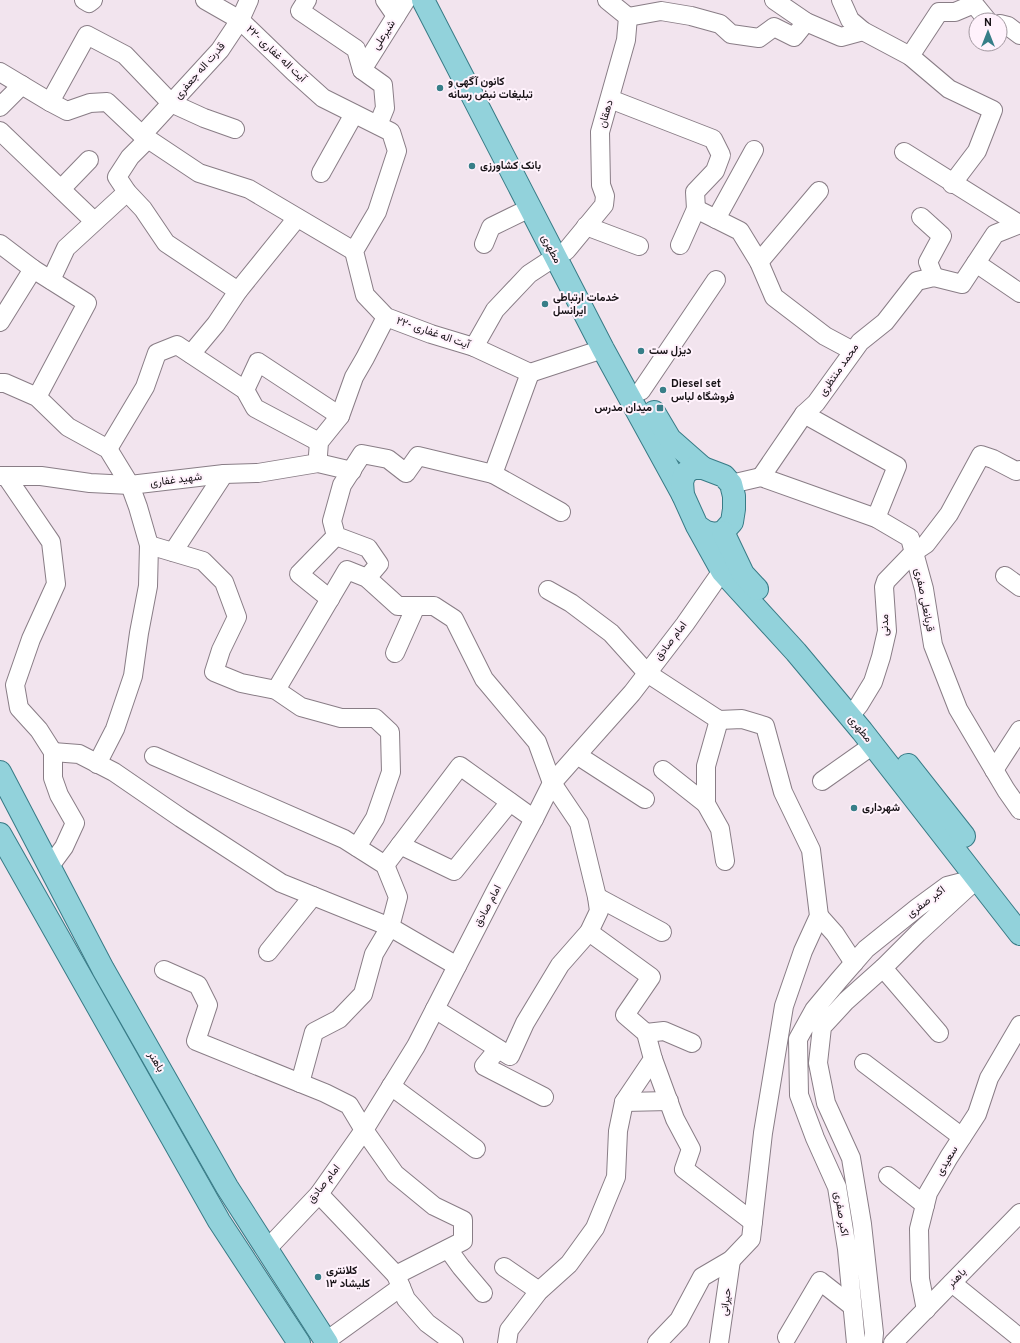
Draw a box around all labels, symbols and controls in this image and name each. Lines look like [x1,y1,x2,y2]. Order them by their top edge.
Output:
north arrow [968,12,1008,52]
text: N [984,16,992,30]
street label: شیرعلی [369,17,399,53]
street label: ۲۲- آیت اله غفاری [243,23,310,86]
street label: قدرت اله جعفری [171,40,229,102]
place label: کانون آگهی و تبلیغات نبض رسانه [448,75,533,102]
marker: کانون آگهی و تبلیغات نبض رسانه [435,83,445,93]
street label: دهقان [595,98,617,130]
place label: بانک کشاورزی [480,159,541,173]
marker: بانک کشاورزی [467,161,477,171]
street label: مطهری [538,232,564,266]
place label: خدمات ارتباطی ایرانسل [553,291,619,318]
marker: خدمات ارتباطی ایرانسل [540,299,550,309]
street label: ۲۲- آیت اله غفاری [394,314,473,353]
street label: محمد منتظری [816,341,862,399]
place label: دیزل ست [649,344,692,358]
marker: دیزل ست [636,346,646,356]
place label: Diesel set فروشگاه لباس [671,377,734,404]
marker: Diesel set فروشگاه لباس [658,385,668,395]
place label: میدان مدرس [595,401,652,415]
marker: میدان مدرس [655,403,665,413]
street label: شهید غفاری [149,470,203,490]
street label: قربانعلی صفری [911,567,937,633]
street label: مدنی [878,614,892,636]
street label: امام صادق [652,619,690,663]
street label: مطهری [845,713,875,745]
place label: شهرداری [862,801,900,815]
marker: شهرداری [849,803,859,813]
street label: امام صادق [471,883,505,929]
street label: اکبر صفری [904,883,948,921]
street label: باهنر [144,1048,167,1075]
street label: سعیدی [933,1143,962,1179]
street label: امام صادق [305,1162,343,1206]
street label: اکبر صفری [831,1191,851,1237]
place label: کلانتری ۱۳ کلیشاد [326,1264,370,1291]
street label: باهنر [944,1265,970,1291]
marker: کلانتری ۱۳ کلیشاد [313,1272,323,1282]
street label: حیرانی [717,1287,735,1317]

